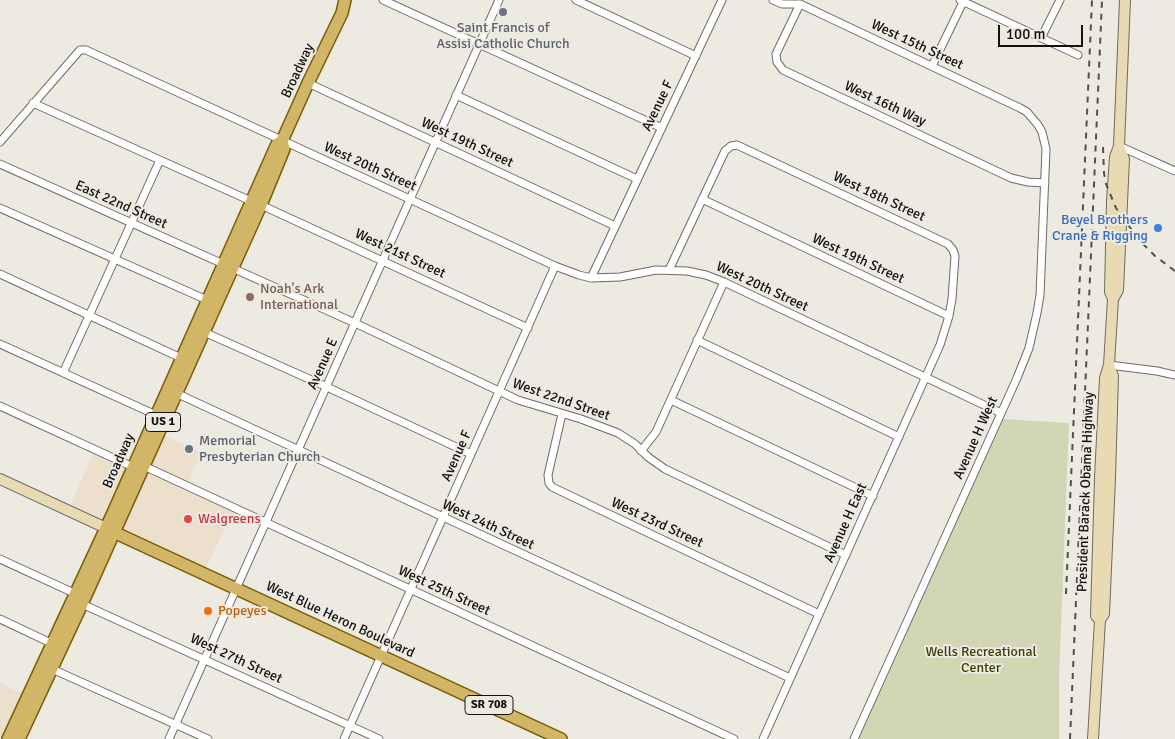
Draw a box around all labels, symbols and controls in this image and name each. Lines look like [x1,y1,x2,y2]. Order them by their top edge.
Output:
marker: Saint Francis of Assisi Catholic Church [497,6,509,18]
scale bar [1000,15,1085,47]
street label: West 15th Street [868,16,966,74]
place label: Saint Francis of Assisi Catholic Church [436,20,570,52]
text: 100 m [1006,25,1046,43]
street label: Broadway [278,41,318,101]
street label: Avenue F [639,78,677,134]
street label: West 16th Way [842,78,928,130]
street label: West 19th Street [418,114,516,172]
street label: West 20th Street [321,139,419,195]
street label: West 18th Street [830,168,928,226]
street label: East 22nd Street [72,177,170,233]
place label: Beyel Brothers Crane & Rigging [1052,212,1148,244]
marker: Beyel Brothers Crane & Rigging [1152,222,1164,234]
street label: West 21st Street [352,226,448,282]
street label: West 19th Street [809,230,907,288]
street label: West 20th Street [713,258,811,316]
place label: Noah's Ark International [260,281,338,314]
marker: Noah's Ark International [244,291,256,303]
street label: Avenue E [304,336,342,392]
street label: West 22nd Street [510,375,612,425]
street label: President Barack Obama Highway [1074,392,1098,592]
street label: Avenue H West [950,394,1002,482]
road number: US 1 [146,412,180,432]
street label: Avenue F [438,428,476,484]
street label: Broadway [99,431,139,491]
place label: Memorial Presbyterian Church [199,433,320,466]
marker: Memorial Presbyterian Church [183,443,195,455]
street label: Avenue H East [821,481,871,565]
street label: West 23rd Street [608,494,706,552]
street label: West 24th Street [439,496,537,554]
place label: Walgreens [198,511,261,527]
marker: Walgreens [182,513,194,525]
street label: West 25th Street [395,562,493,620]
street label: West Blue Heron Boulevard [263,578,417,662]
place label: Popeyes [218,603,267,619]
marker: Popeyes [202,605,214,617]
street label: West 27th Street [187,630,285,688]
park label: Wells Recreational Center [925,644,1037,676]
road number: SR 708 [465,696,513,714]

